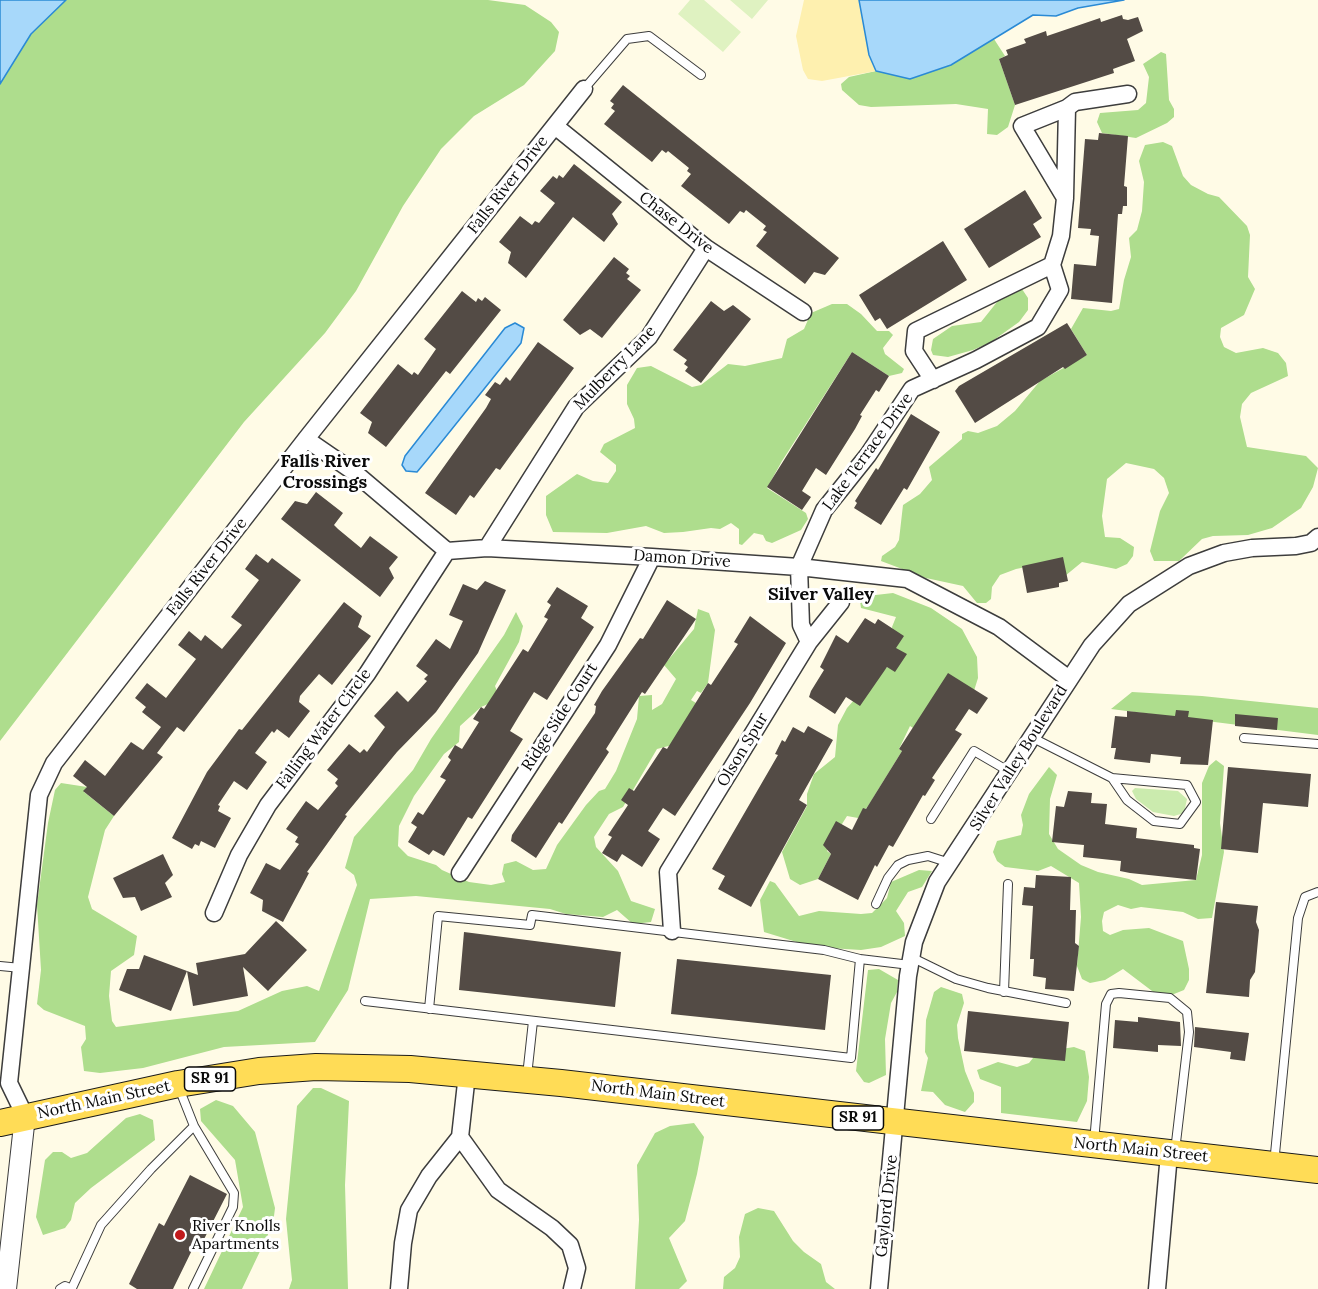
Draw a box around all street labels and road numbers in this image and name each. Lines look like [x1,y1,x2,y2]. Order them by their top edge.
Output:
street label: Falls River Drive [464,132,552,238]
street label: Chase Drive [635,188,717,258]
street label: Mulberry Lane [570,322,660,414]
street label: Lake Terrace Drive [819,389,917,515]
street label: Falls River Drive [163,514,251,620]
street label: Damon Drive [633,546,731,572]
street label: Ridge Side Court [518,659,602,775]
street label: Falling Water Circle [272,665,376,793]
street label: Silver Valley Boulevard [966,682,1072,834]
street label: Olson Spur [713,710,773,790]
road number: SR 91 [184,1067,236,1091]
street label: North Main Street [590,1076,726,1112]
street label: North Main Street [36,1077,172,1123]
road number: SR 91 [832,1106,884,1130]
street label: North Main Street [1073,1133,1209,1167]
street label: Gaylord Drive [872,1154,902,1258]

